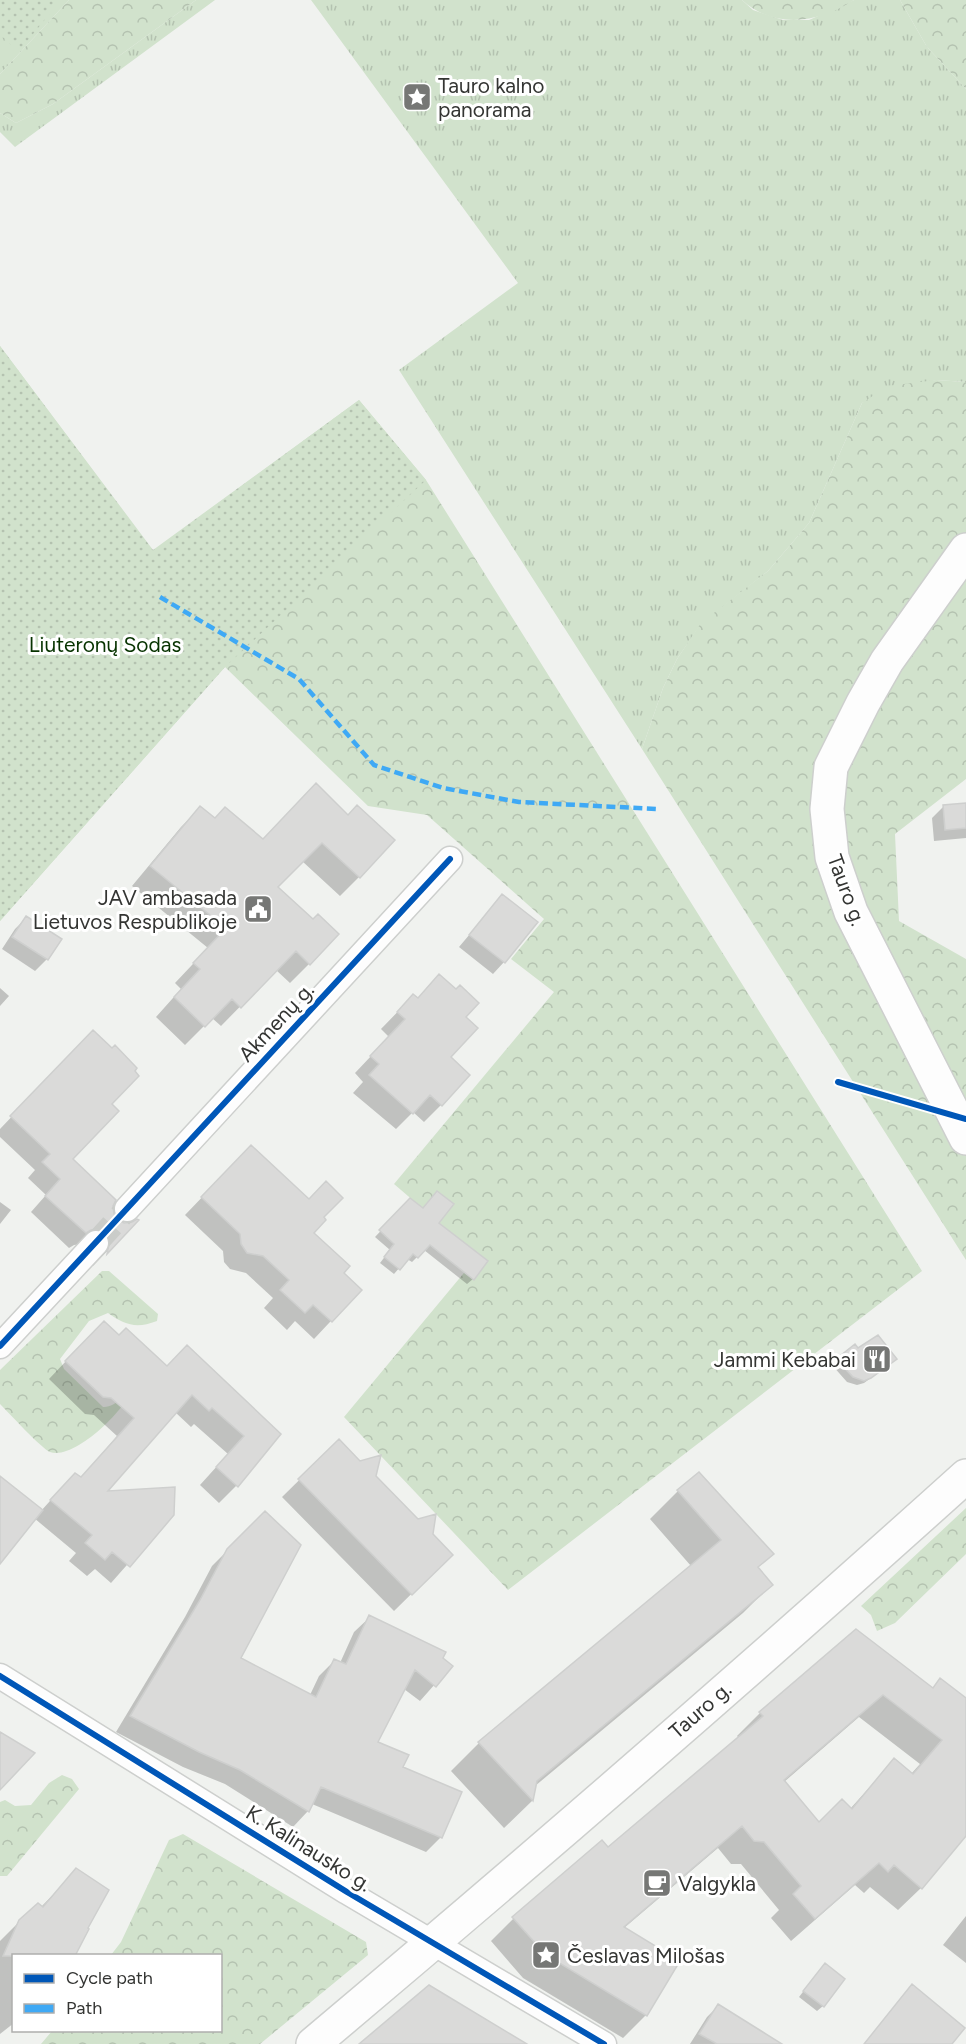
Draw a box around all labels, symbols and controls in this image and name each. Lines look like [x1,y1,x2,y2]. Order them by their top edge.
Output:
place label: Tauro kalno panorama [438,73,544,122]
place icon: Tauro kalno panorama [401,81,433,113]
park label: Liuteronų Sodas [29,632,181,657]
street label: Tauro g. [823,851,871,929]
place label: JAV ambasada Lietuvos Respublikoje [33,885,237,934]
public building icon: JAV ambasada Lietuvos Respublikoje [242,893,274,925]
street label: Akmenų g. [233,977,319,1067]
restaurant icon: Jammi Kebabai [861,1343,893,1375]
place label: Jammi Kebabai [714,1347,856,1372]
street label: Tauro g. [664,1676,736,1744]
street label: K. Kalinausko g. [242,1799,376,1897]
cafe icon: Valgykla [641,1867,673,1899]
place label: Valgykla [678,1871,756,1896]
place icon: Česlavas Milošas [530,1939,562,1971]
place label: Česlavas Milošas [567,1943,725,1968]
legend [12,1954,222,2032]
text: Cycle path [66,1967,153,1989]
text: Path [66,1997,102,2019]

